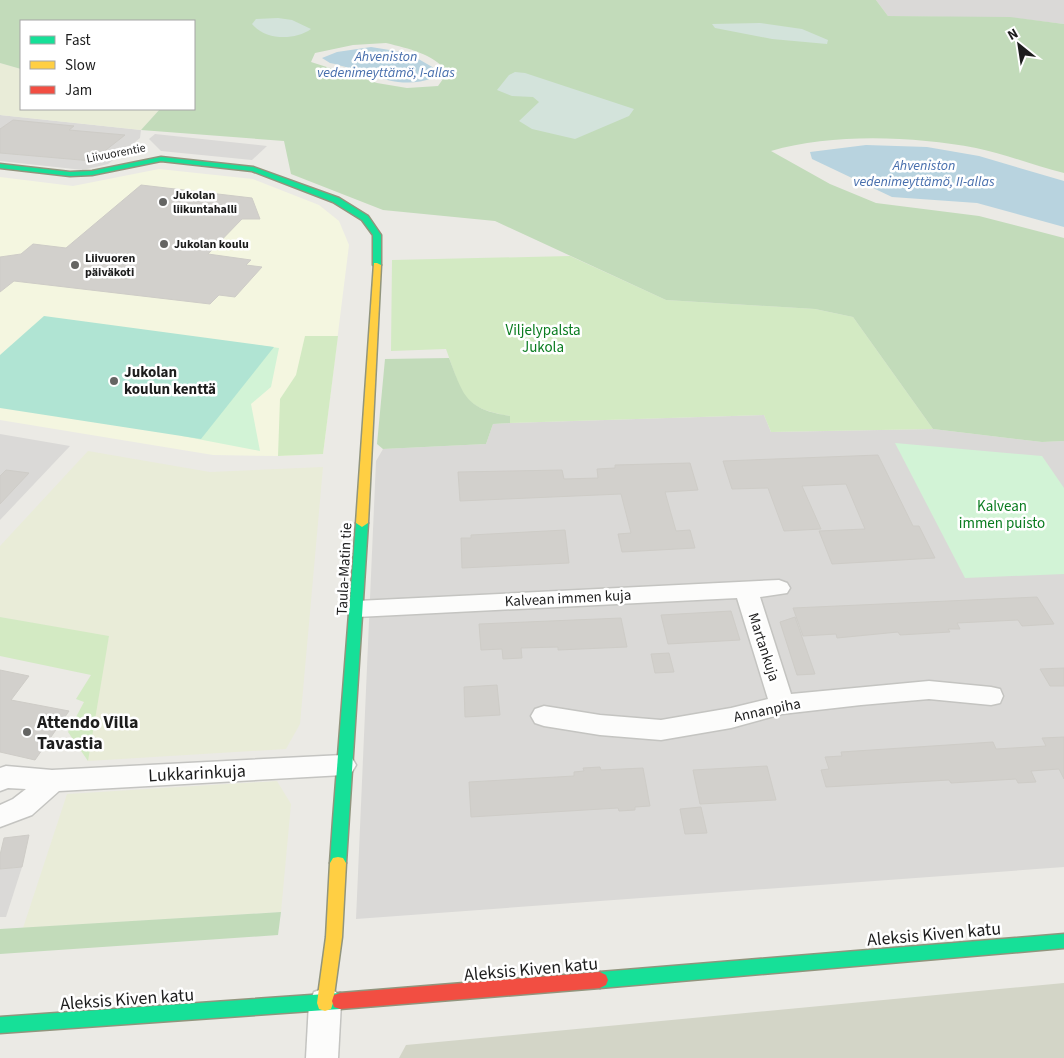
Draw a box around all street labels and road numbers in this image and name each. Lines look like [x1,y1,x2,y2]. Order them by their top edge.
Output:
street label: Liivuorentie [85,139,147,168]
street label: Taula-Matin tie [332,522,357,616]
street label: Kalvean immen kuja [504,585,632,612]
street label: Martankuja [743,610,784,684]
street label: Annanpiha [732,693,803,728]
street label: Lukkarinkuja [148,758,246,789]
street label: Aleksis Kiven katu [866,916,1002,953]
street label: Aleksis Kiven katu [463,951,599,988]
street label: Aleksis Kiven katu [59,982,195,1017]

